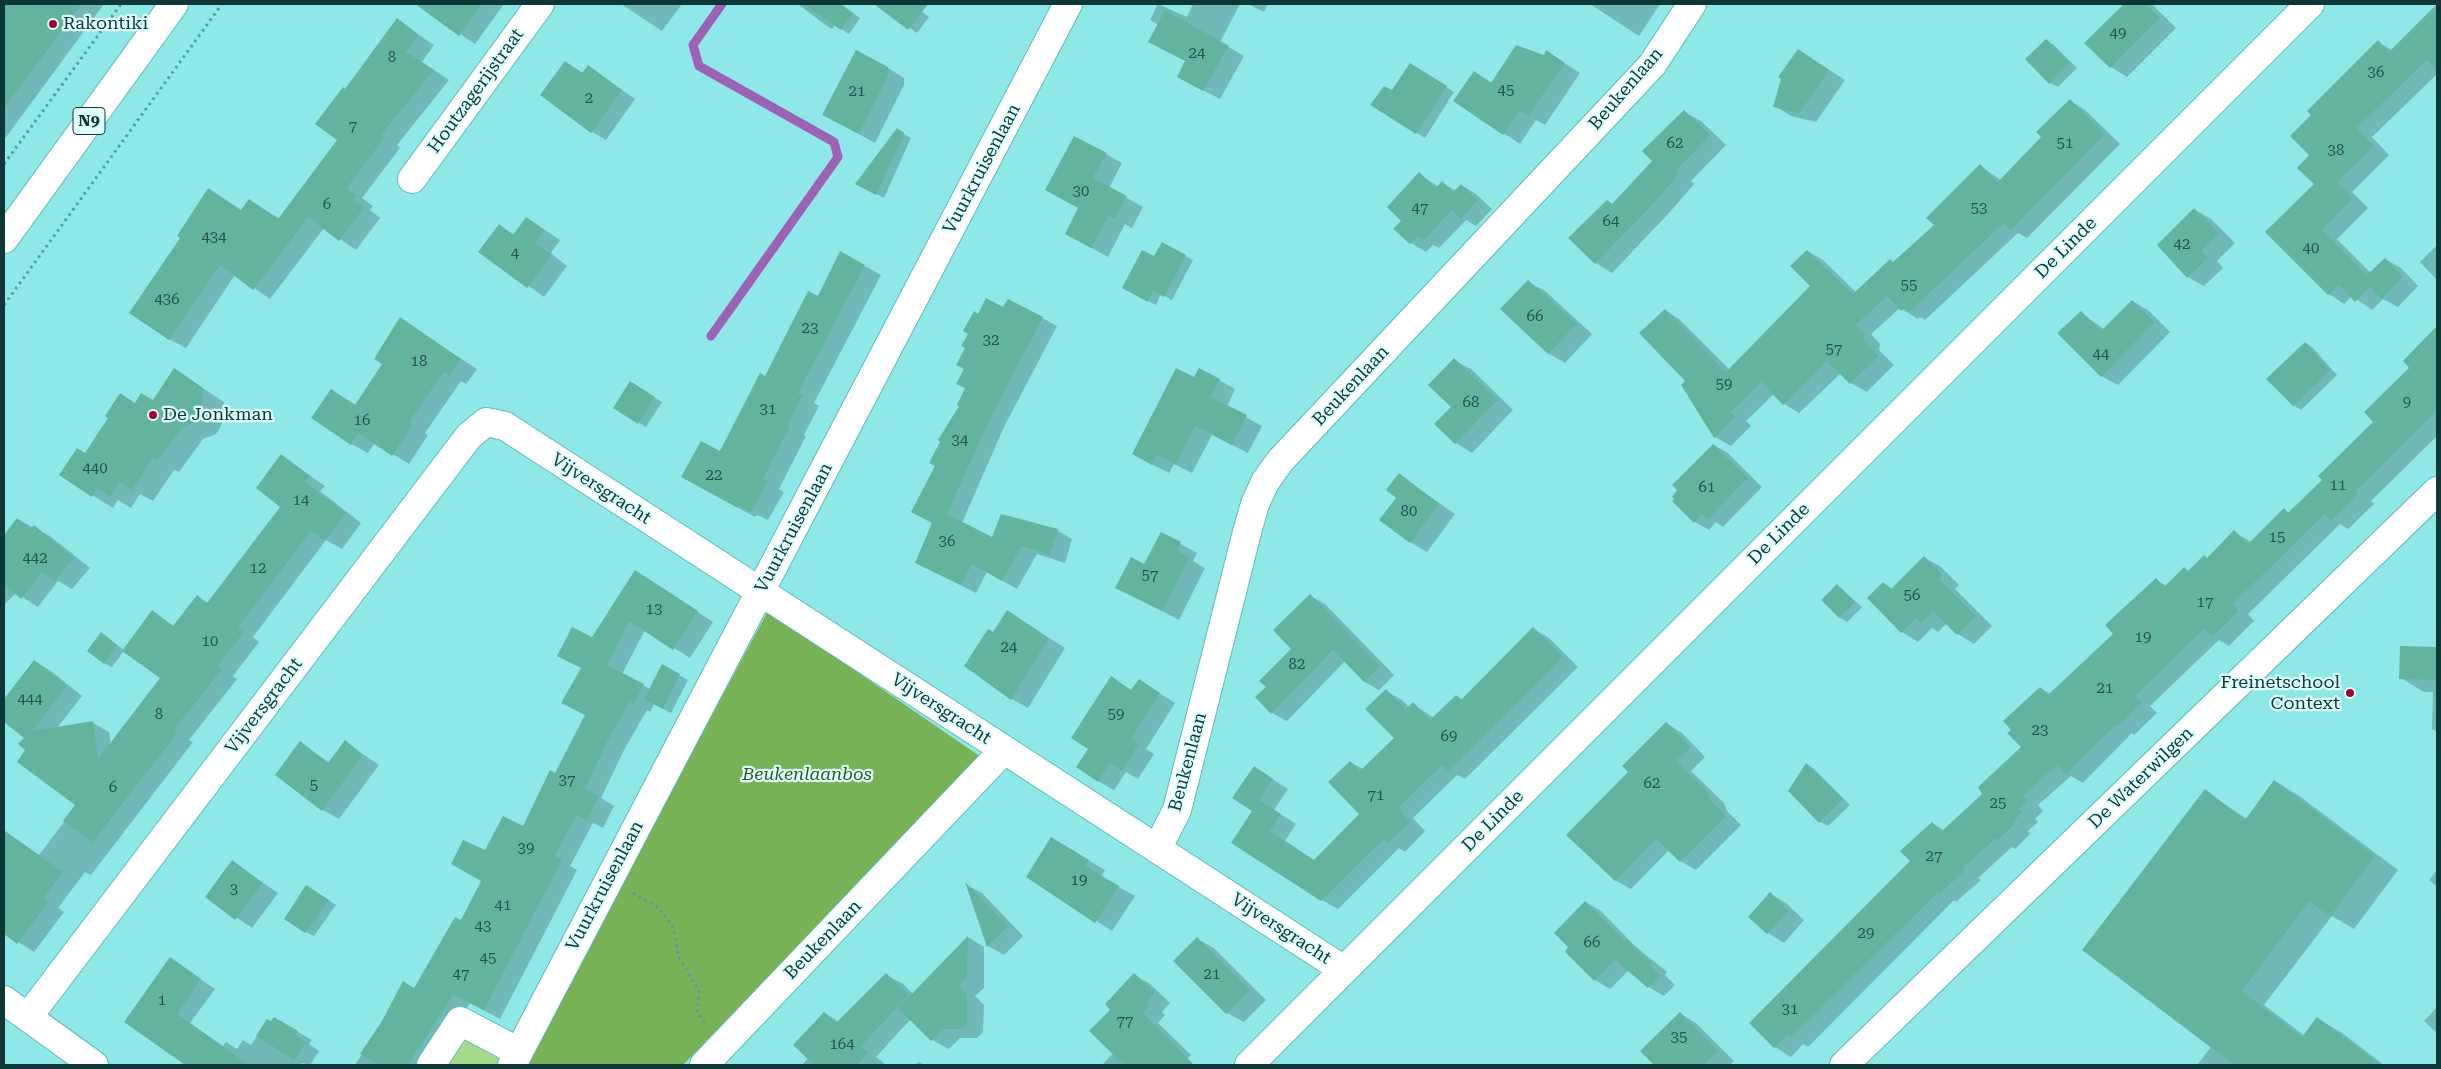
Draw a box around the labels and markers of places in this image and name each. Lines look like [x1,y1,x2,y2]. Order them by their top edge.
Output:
place label: Rakontiki [63,13,148,35]
marker: Rakontiki [47,18,59,30]
place label: De Jonkman [163,404,273,426]
marker: De Jonkman [147,409,159,421]
place label: Freinetschool Context [2221,672,2340,714]
marker: Freinetschool Context [2344,687,2356,699]

